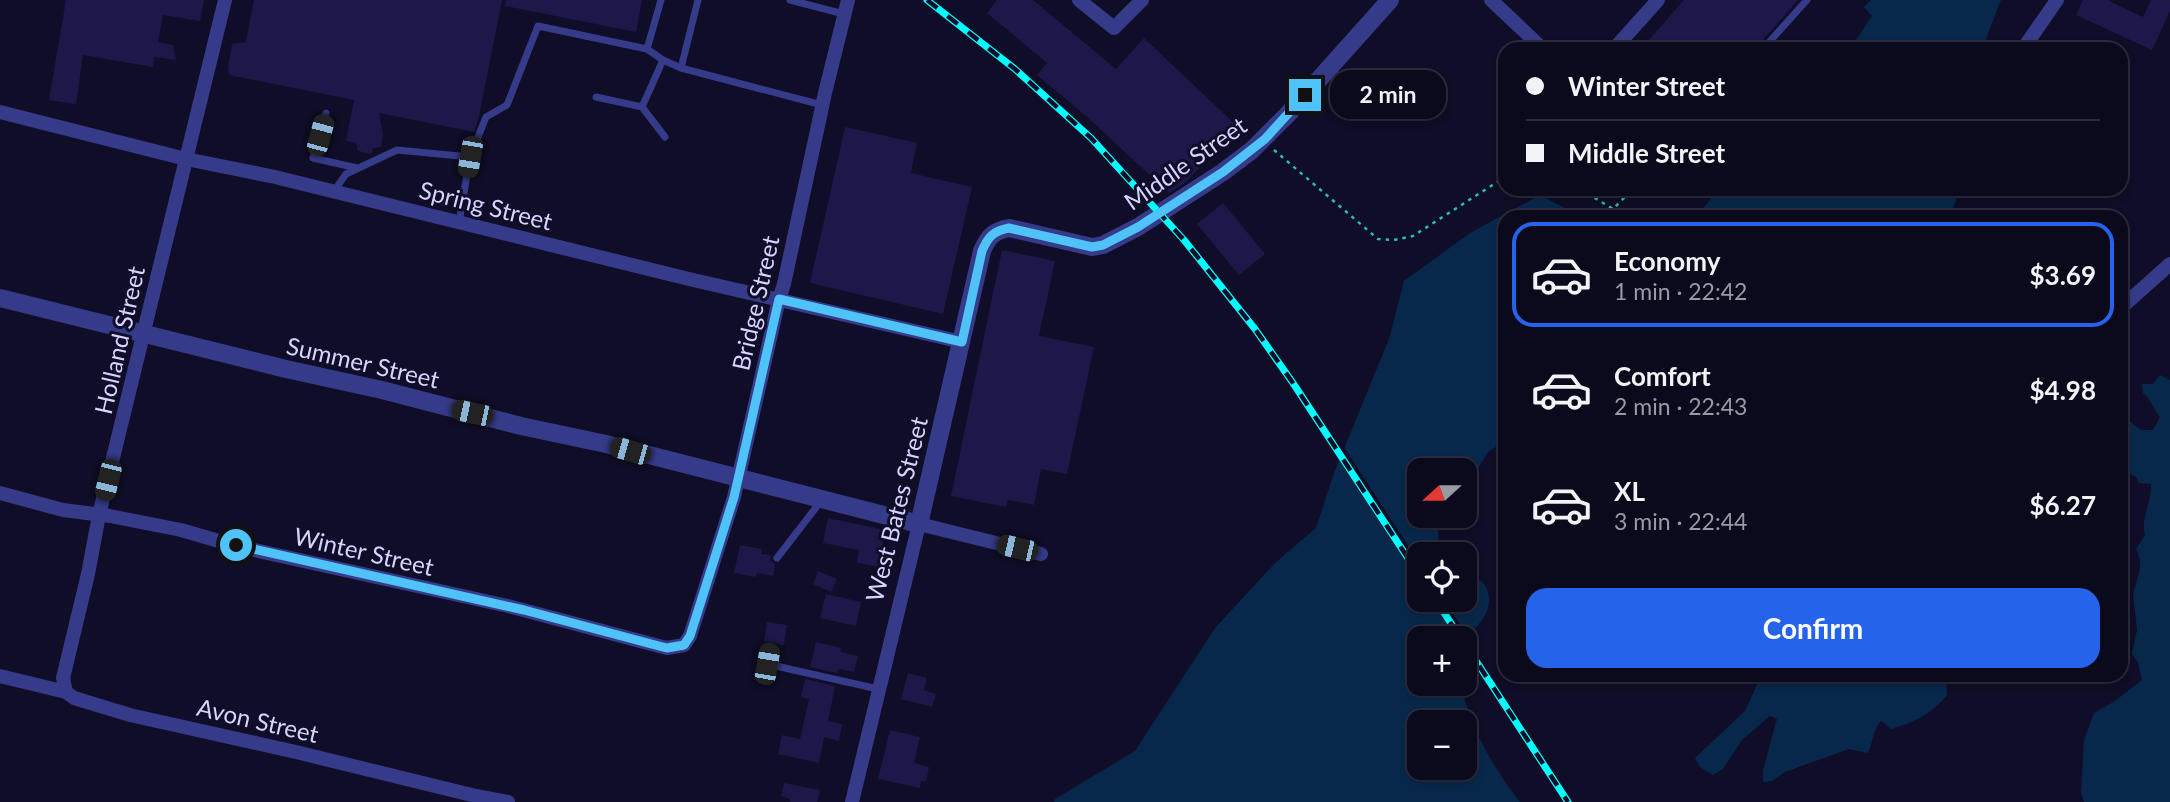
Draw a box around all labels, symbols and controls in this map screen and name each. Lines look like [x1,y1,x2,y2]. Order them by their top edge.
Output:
callout: 2 min [1330,70,1445,119]
text: Winter Street [1568,70,1725,102]
route end [1289,79,1321,111]
text: 2 min [1359,80,1417,108]
street label: Middle Street [1118,110,1252,216]
car [305,112,336,158]
car [457,134,484,180]
text: Middle Street [1568,137,1725,169]
street label: Spring Street [417,174,556,236]
street label: Bridge Street [725,232,785,373]
icon: car [1530,243,1593,306]
text: Economy [1614,245,1720,277]
text: $3.69 [2030,259,2096,291]
street label: Holland Street [88,263,150,417]
text: 1 min · 22:42 [1614,277,1747,305]
street label: Summer Street [284,330,443,394]
icon: car [1530,358,1593,421]
text: Comfort [1614,360,1711,392]
text: $4.98 [2030,374,2096,406]
text: 2 min · 22:43 [1614,392,1747,420]
car [450,398,495,428]
street label: West Bates Street [859,413,933,604]
car [607,435,654,467]
car [93,457,124,503]
north arrow [1407,458,1477,528]
map controls [1407,458,1477,780]
icon: car [1530,473,1593,536]
text: XL [1614,475,1645,507]
text: $6.27 [2030,489,2096,521]
text: 3 min · 22:44 [1614,507,1747,535]
street label: Winter Street [291,521,437,581]
route start [220,529,252,561]
car [995,533,1040,563]
button: locate [1407,542,1477,612]
button: Confirm [1526,588,2100,668]
button: + [1407,626,1477,696]
car [754,641,781,687]
street label: Avon Street [194,692,322,748]
button: − [1407,710,1477,780]

